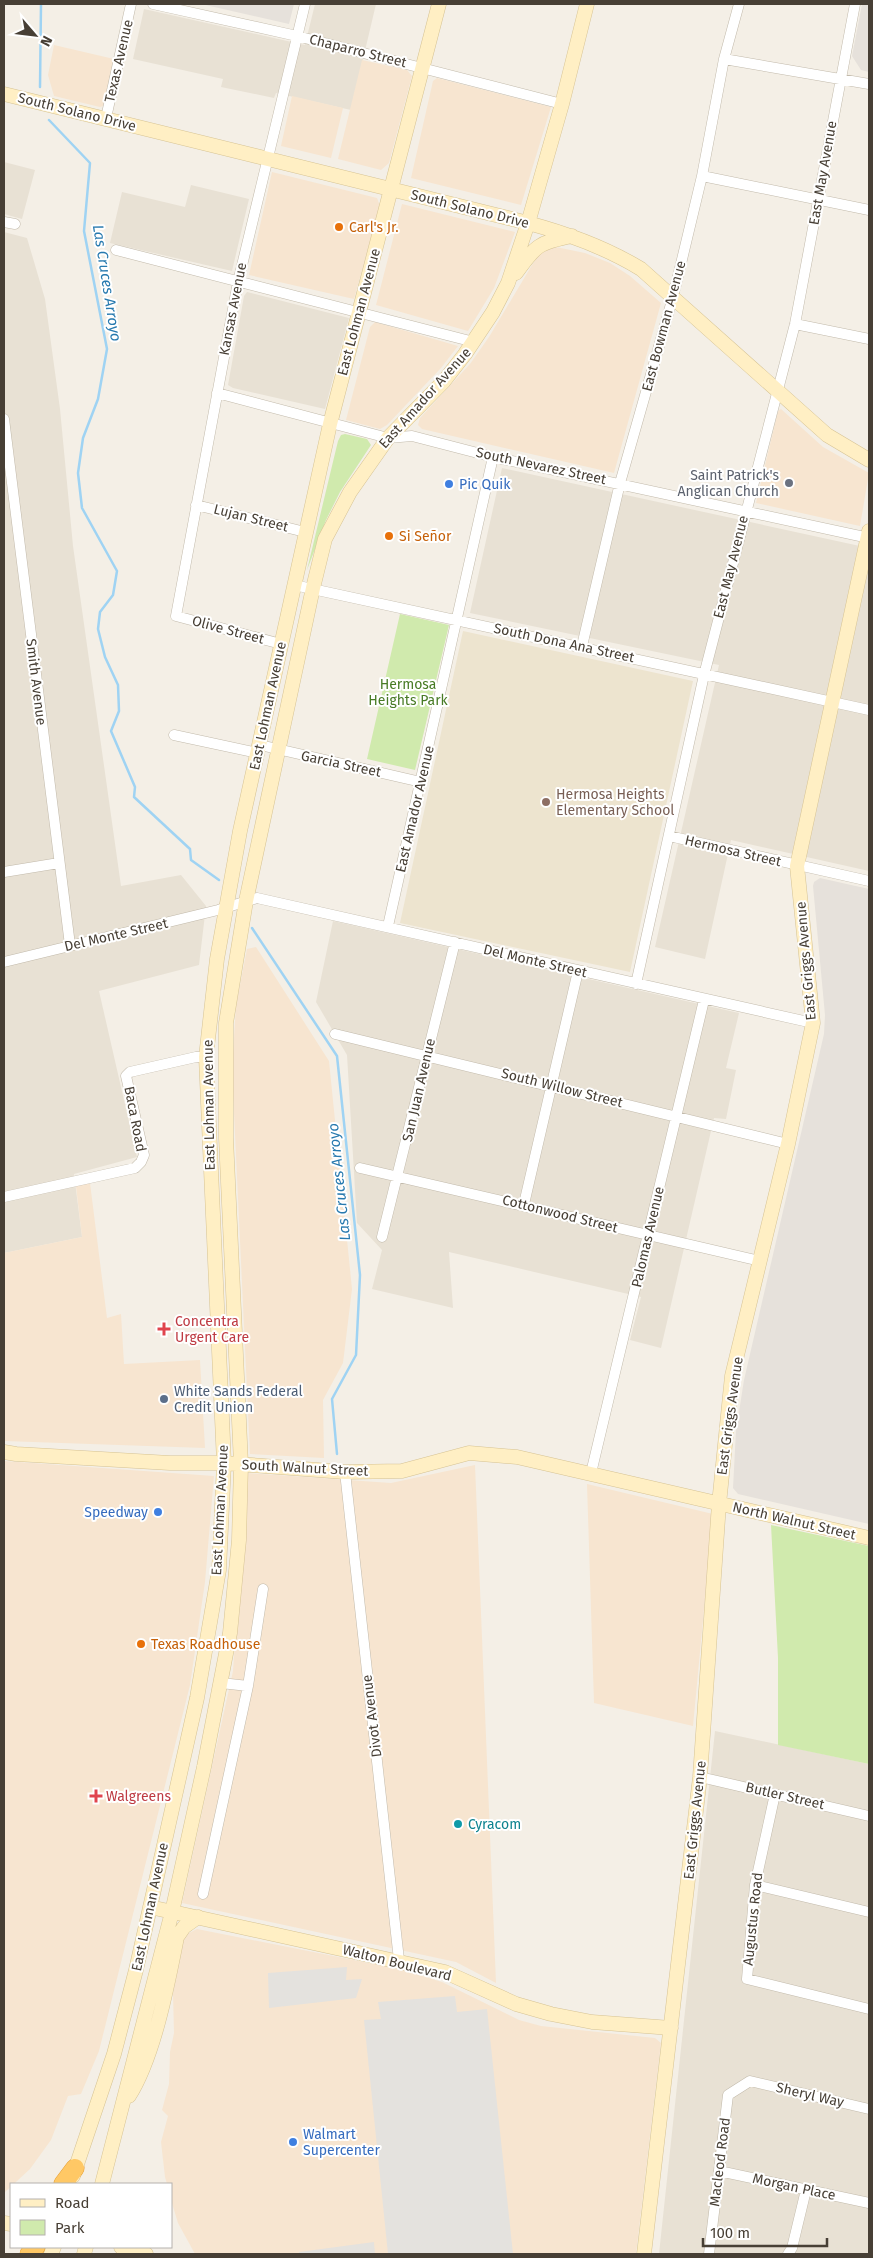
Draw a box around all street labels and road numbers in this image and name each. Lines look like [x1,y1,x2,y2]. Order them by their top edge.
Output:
street label: Texas Avenue [101,18,137,104]
street label: Chaparro Street [308,31,409,72]
street label: South Solano Drive [16,89,138,135]
street label: East May Avenue [805,120,841,226]
street label: South Solano Drive [409,186,531,232]
street label: East Lohman Avenue [334,246,384,378]
street label: East Bowman Avenue [638,259,690,393]
street label: Kansas Avenue [216,261,250,357]
street label: East Amador Avenue [375,344,475,452]
street label: South Nevarez Street [474,444,609,488]
street label: Lujan Street [212,501,291,536]
street label: East May Avenue [710,514,752,620]
street label: Olive Street [190,612,267,648]
street label: South Dona Ana Street [492,620,637,666]
street label: Smith Avenue [22,638,50,726]
street label: East Lohman Avenue [246,640,290,772]
street label: East Amador Avenue [392,744,438,874]
street label: Garcia Street [299,747,383,781]
street label: Hermosa Street [683,832,784,871]
street label: East Griggs Avenue [792,901,820,1021]
street label: Del Monte Street [62,915,170,955]
street label: Del Monte Street [481,941,589,981]
street label: San Juan Avenue [399,1037,439,1143]
street label: East Lohman Avenue [199,1039,219,1171]
street label: South Willow Street [500,1065,625,1112]
street label: Baca Road [120,1085,150,1153]
street label: Palomas Avenue [628,1185,668,1289]
street label: Cottonwood Street [500,1191,620,1237]
street label: East Griggs Avenue [713,1356,747,1476]
street label: East Lohman Avenue [208,1444,232,1576]
street label: South Walnut Street [241,1456,370,1480]
street label: North Walnut Street [731,1499,858,1544]
street label: Divot Avenue [358,1674,386,1758]
street label: East Griggs Avenue [680,1760,710,1880]
street label: Butler Street [744,1779,827,1814]
street label: East Lohman Avenue [128,1841,172,1973]
street label: Augustus Road [740,1872,766,1966]
street label: Walton Boulevard [341,1941,453,1985]
street label: Sheryl Way [774,2079,846,2111]
street label: Macleod Road [706,2117,734,2207]
street label: Morgan Place [751,2170,837,2204]

